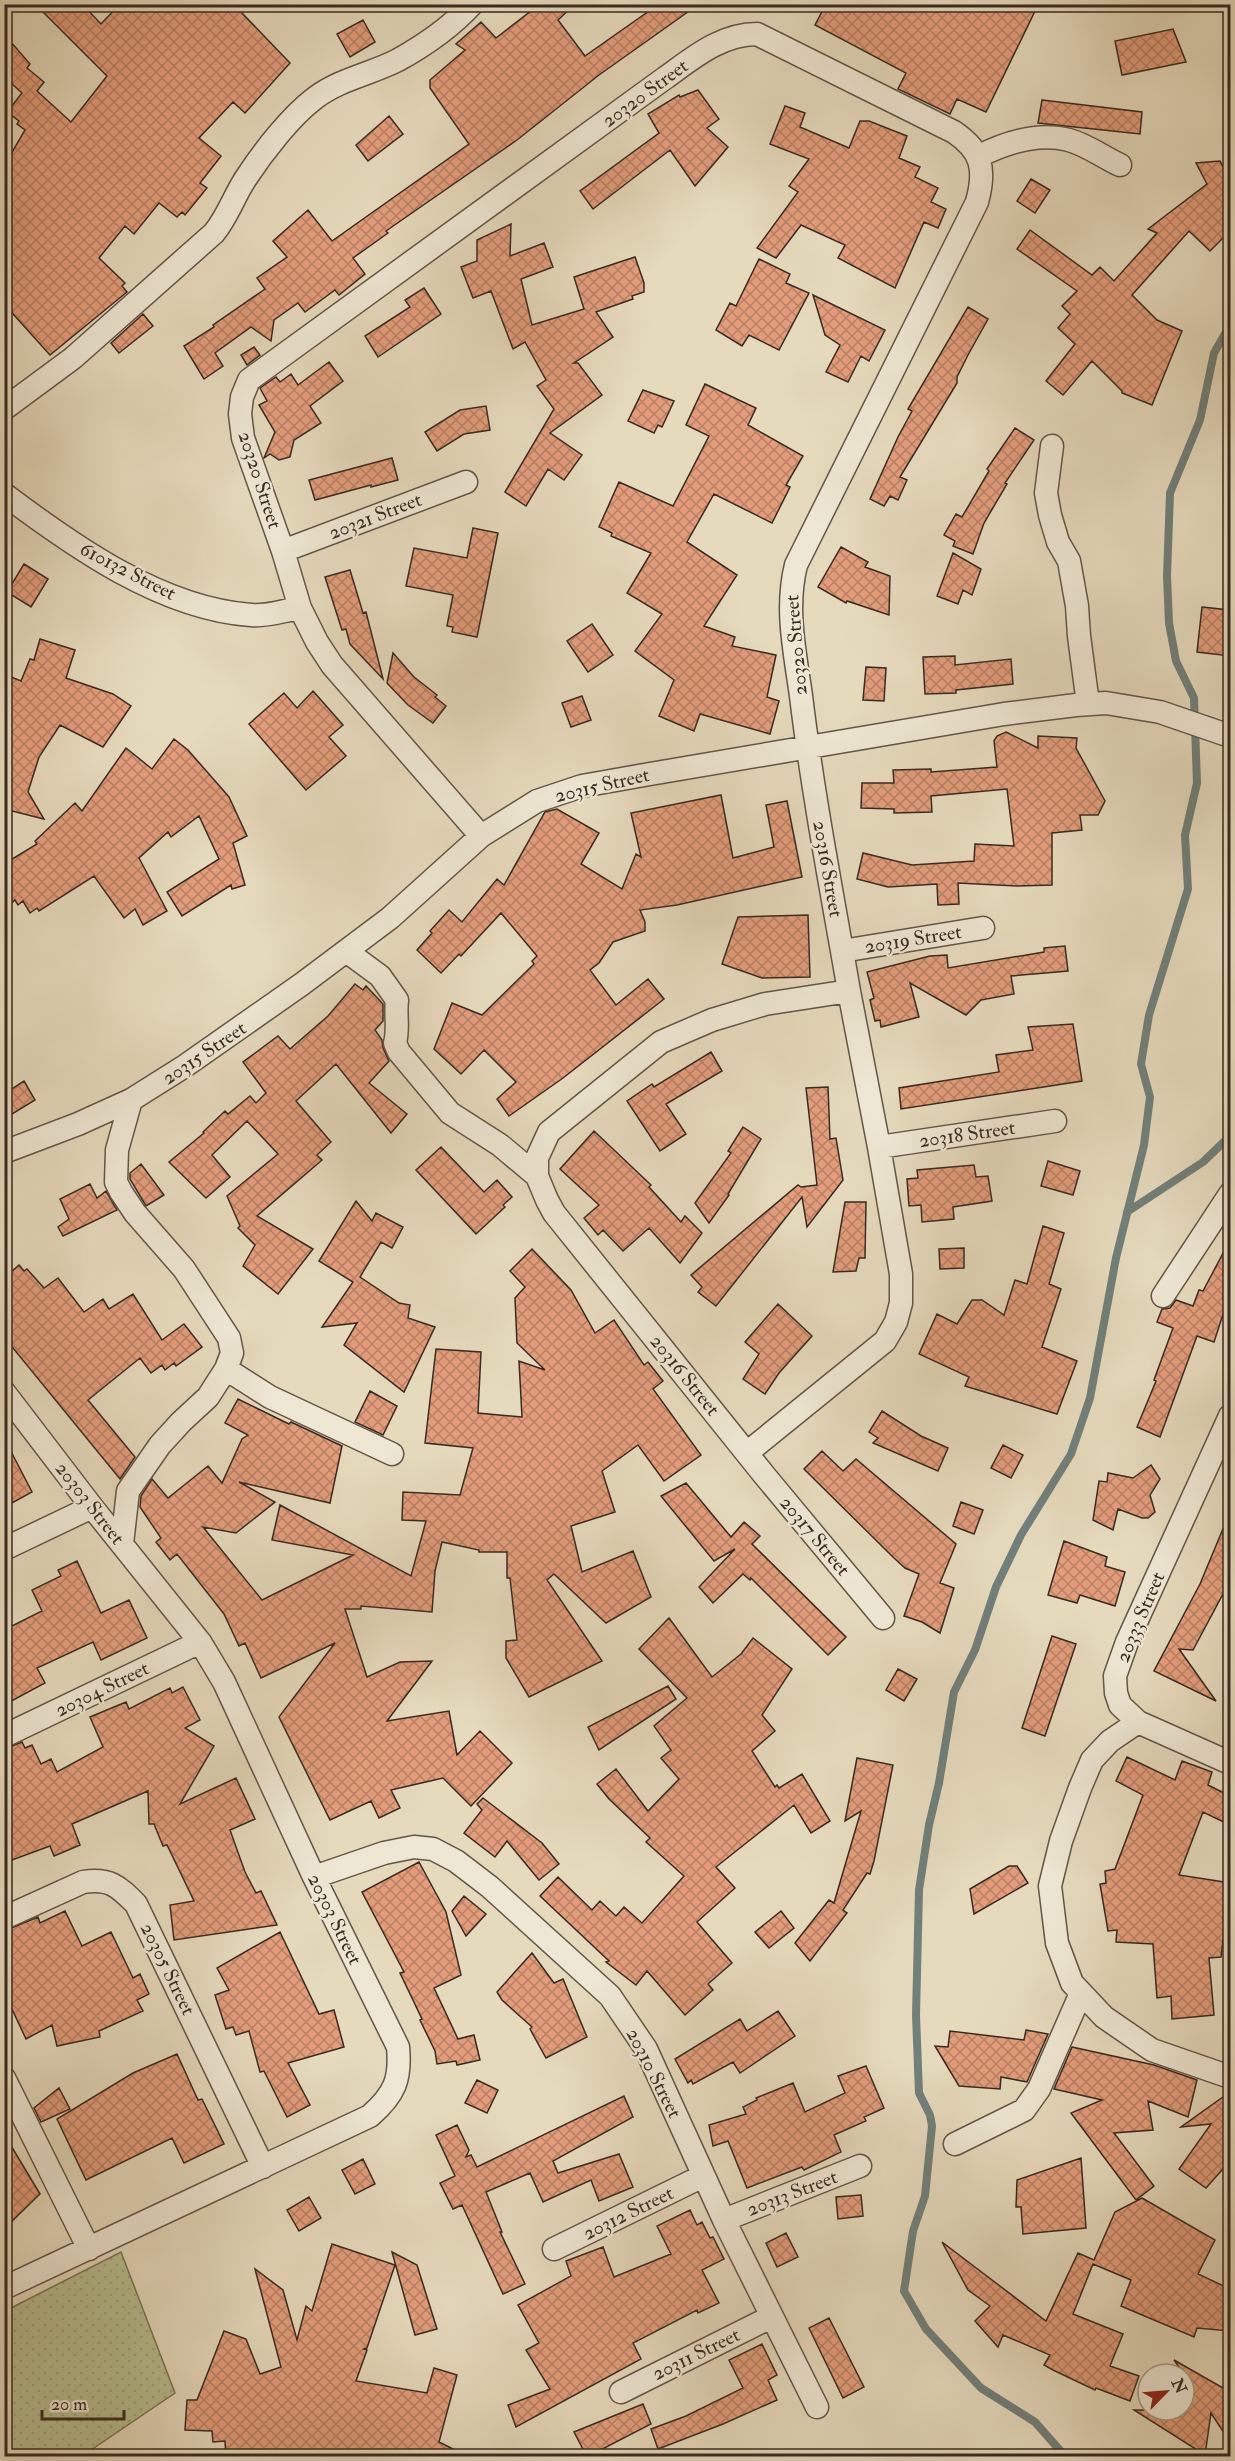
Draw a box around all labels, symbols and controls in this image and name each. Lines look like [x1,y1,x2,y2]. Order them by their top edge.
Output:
street label: 20320 Street [597,53,694,133]
street label: 20320 Street [233,428,288,532]
street label: 20321 Street [325,487,426,545]
street label: 610132 Street [76,536,181,606]
street label: 20320 Street [779,593,813,696]
street label: 20315 Street [552,762,652,808]
street label: 20316 Street [807,819,849,920]
street label: 20319 Street [863,919,964,959]
street label: 20315 Street [157,1015,251,1090]
street label: 20318 Street [917,1115,1017,1153]
street label: 20316 Street [645,1329,726,1421]
street label: 20303 Street [50,1457,130,1550]
street label: 20317 Street [774,1491,856,1582]
street label: 20333 Street [1110,1568,1170,1666]
street label: 20304 Street [51,1655,154,1722]
street label: 20303 Street [302,1869,368,1969]
street label: 20305 Street [135,1919,201,2020]
street label: 20310 Street [621,2024,688,2123]
street label: 20313 Street [743,2164,841,2222]
street label: 20312 Street [579,2180,678,2246]
street label: 20311 Street [648,2322,745,2386]
north arrow [1136,2362,1196,2422]
text: N [1166,2374,1191,2397]
scale bar [42,2383,124,2421]
text: 20 m [51,2393,87,2416]

